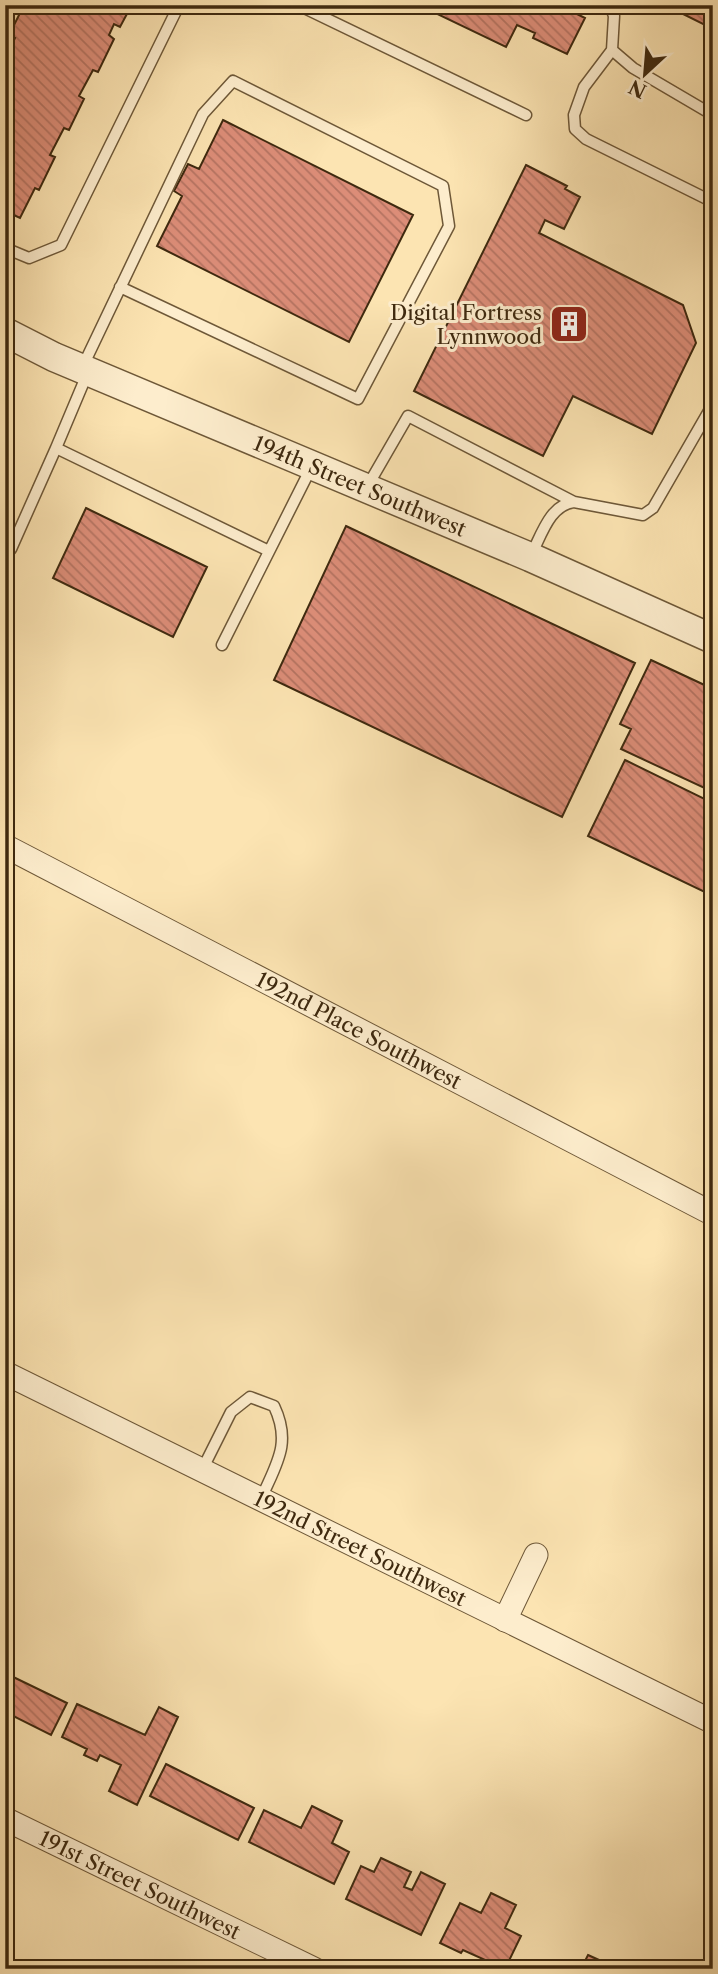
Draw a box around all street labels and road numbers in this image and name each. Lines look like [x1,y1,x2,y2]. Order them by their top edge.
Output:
street label: 194th Street Southwest [250,430,471,542]
street label: 192nd Place Southwest [252,966,466,1094]
street label: 192nd Street Southwest [250,1485,471,1611]
street label: 191st Street Southwest [35,1825,245,1944]

